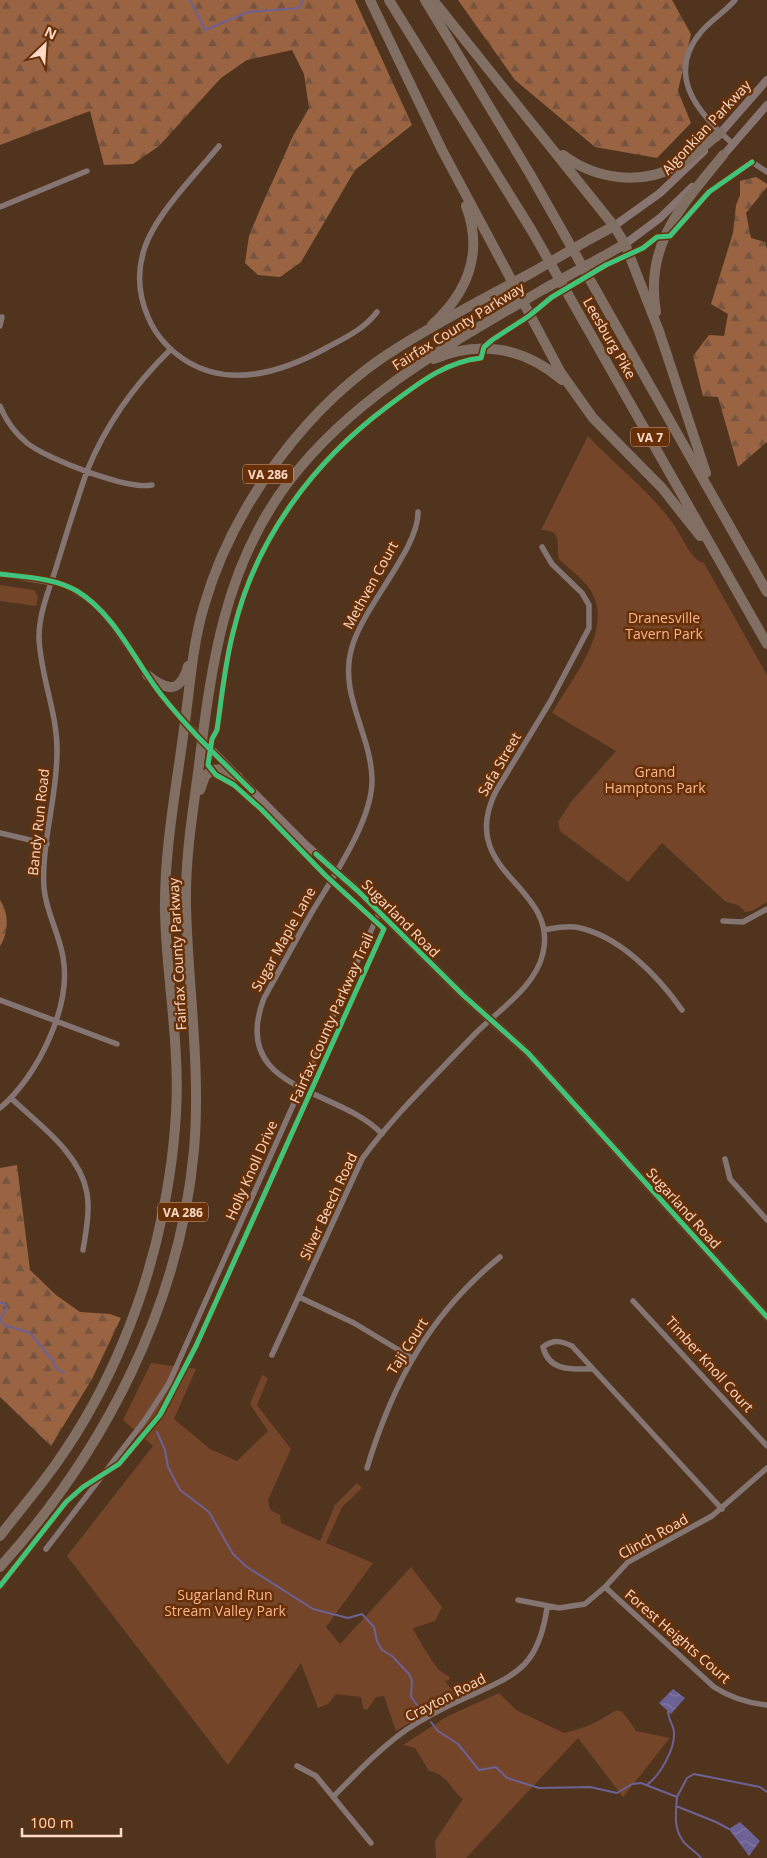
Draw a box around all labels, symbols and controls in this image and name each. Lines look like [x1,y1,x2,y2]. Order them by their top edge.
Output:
north arrow [20,20,70,70]
text: N [42,22,60,44]
street label: Algonkian Parkway [657,75,755,178]
street label: Fairfax County Parkway [388,277,529,375]
street label: Leesburg Pike [579,294,641,382]
road number: VA 7 [631,428,669,447]
road number: VA 286 [243,464,293,484]
street label: Methven Court [338,538,402,632]
park label: Dranesville Tavern Park [625,608,703,643]
street label: Safa Street [473,729,525,799]
park label: Grand Hamptons Park [604,762,706,797]
street label: Bandy Run Road [23,768,53,876]
street label: Sugarland Road [358,875,444,961]
street label: Fairfax County Parkway [163,876,190,1031]
street label: Sugar Maple Lane [246,883,320,995]
street label: Fairfax County Parkway Trail [285,930,377,1106]
street label: Holly Knoll Drive [221,1117,281,1223]
street label: Silver Beech Road [295,1149,361,1263]
street label: Sugarland Road [643,1163,725,1253]
road number: VA 286 [158,1202,208,1222]
street label: Timber Knoll Court [662,1312,758,1416]
street label: Taji Court [382,1314,432,1378]
street label: Clinch Road [615,1509,691,1563]
park label: Sugarland Run Stream Valley Park [164,1585,286,1620]
street label: Forest Heights Court [621,1585,735,1687]
street label: Crayton Road [401,1668,489,1726]
scale bar [22,1806,121,1838]
text: 100 m [30,1812,74,1832]

